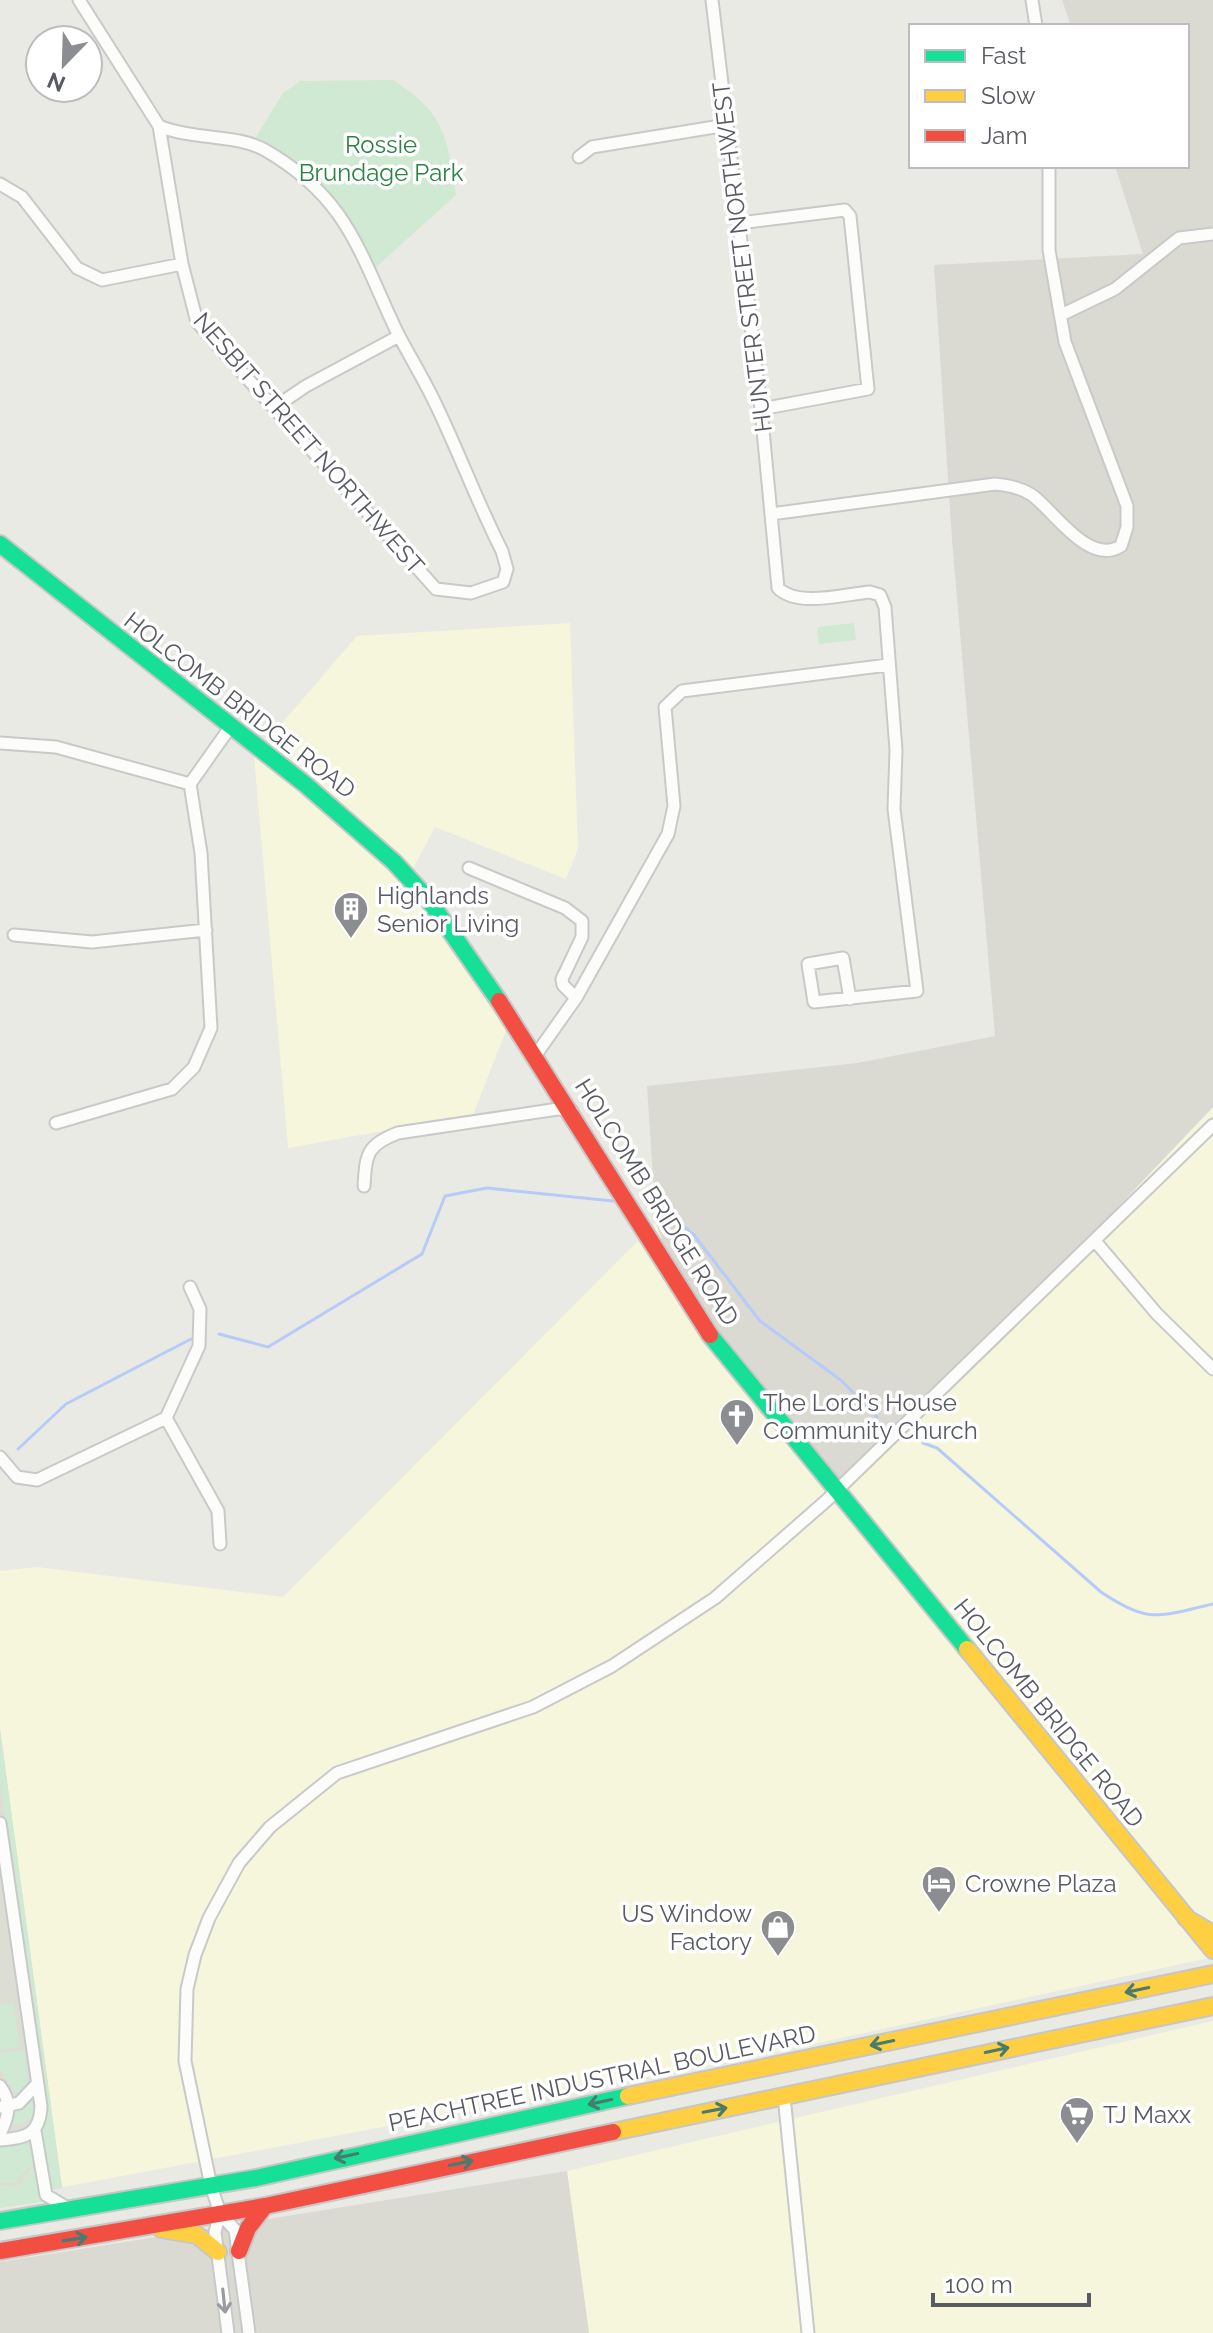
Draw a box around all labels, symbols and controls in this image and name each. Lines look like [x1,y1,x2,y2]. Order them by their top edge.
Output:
north arrow [24,24,104,104]
legend [909,24,1189,168]
text: Fast [981,41,1026,70]
text: N [43,67,69,98]
street label: HUNTER STREET NORTHWEST [706,80,778,434]
text: Slow [981,81,1036,110]
text: Jam [981,121,1027,150]
park label: Rossie Brundage Park [299,130,464,187]
street label: NESBIT STREET NORTHWEST [188,306,431,580]
street label: HOLCOMB BRIDGE ROAD [119,606,361,804]
place label: Highlands Senior Living [377,881,519,938]
building icon: Highlands Senior Living [332,890,370,940]
street label: HOLCOMB BRIDGE ROAD [569,1073,745,1331]
place label: The Lord's House Community Church [763,1388,978,1445]
church icon: The Lord's House Community Church [718,1397,756,1447]
street label: HOLCOMB BRIDGE ROAD [948,1593,1150,1833]
hotel icon: Crowne Plaza [920,1864,958,1914]
place label: Crowne Plaza [965,1869,1116,1898]
place label: US Window Factory [621,1899,752,1956]
shop icon: US Window Factory [759,1908,797,1958]
one-way arrow [1124,1983,1150,1998]
street label: PEACHTREE INDUSTRIAL BOULEVARD [386,2019,818,2137]
one-way arrow [870,2036,896,2051]
one-way arrow [983,2041,1009,2056]
one-way arrow [588,2095,614,2110]
supermarket icon: TJ Maxx [1058,2095,1096,2145]
place label: TJ Maxx [1103,2100,1191,2129]
one-way arrow [702,2102,727,2117]
one-way arrow [334,2150,359,2165]
one-way arrow [447,2155,473,2170]
one-way arrow [62,2231,87,2246]
scale bar [933,2257,1089,2307]
text: 100 m [945,2270,1013,2299]
one-way arrow [217,2287,232,2314]

